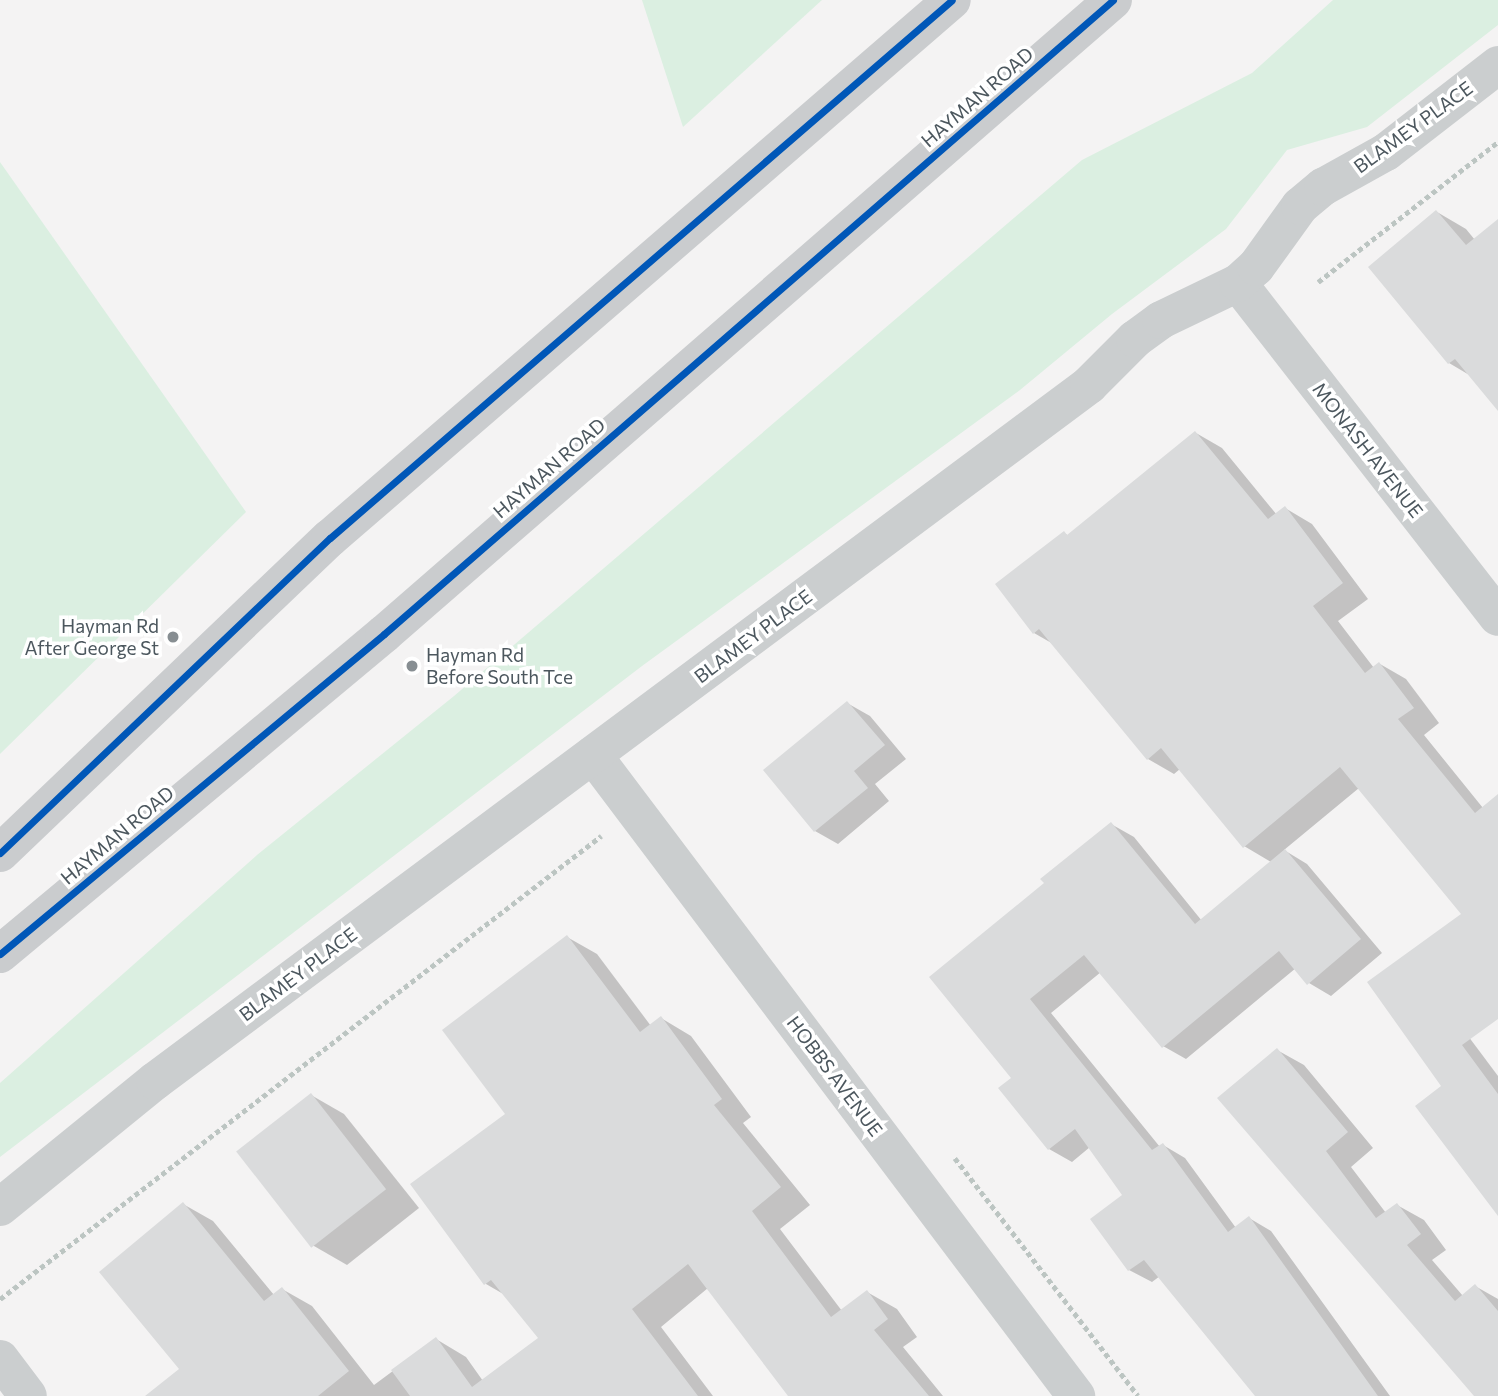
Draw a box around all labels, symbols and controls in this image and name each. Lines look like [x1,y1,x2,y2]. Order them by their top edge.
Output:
street label: HAYMAN ROAD [916,42,1038,152]
street label: BLAMEY PLACE [1349,76,1477,178]
street label: MONASH AVENUE [1308,378,1428,522]
street label: HAYMAN ROAD [488,413,610,523]
street label: BLAMEY PLACE [690,584,816,688]
place label: Hayman Rd After George St [24,615,159,659]
marker: Hayman Rd After George St [165,629,181,645]
place label: Hayman Rd Before South Tce [426,644,573,688]
marker: Hayman Rd Before South Tce [404,658,420,674]
street label: HAYMAN ROAD [56,781,178,889]
street label: BLAMEY PLACE [235,922,361,1026]
street label: HOBBS AVENUE [782,1011,888,1141]

